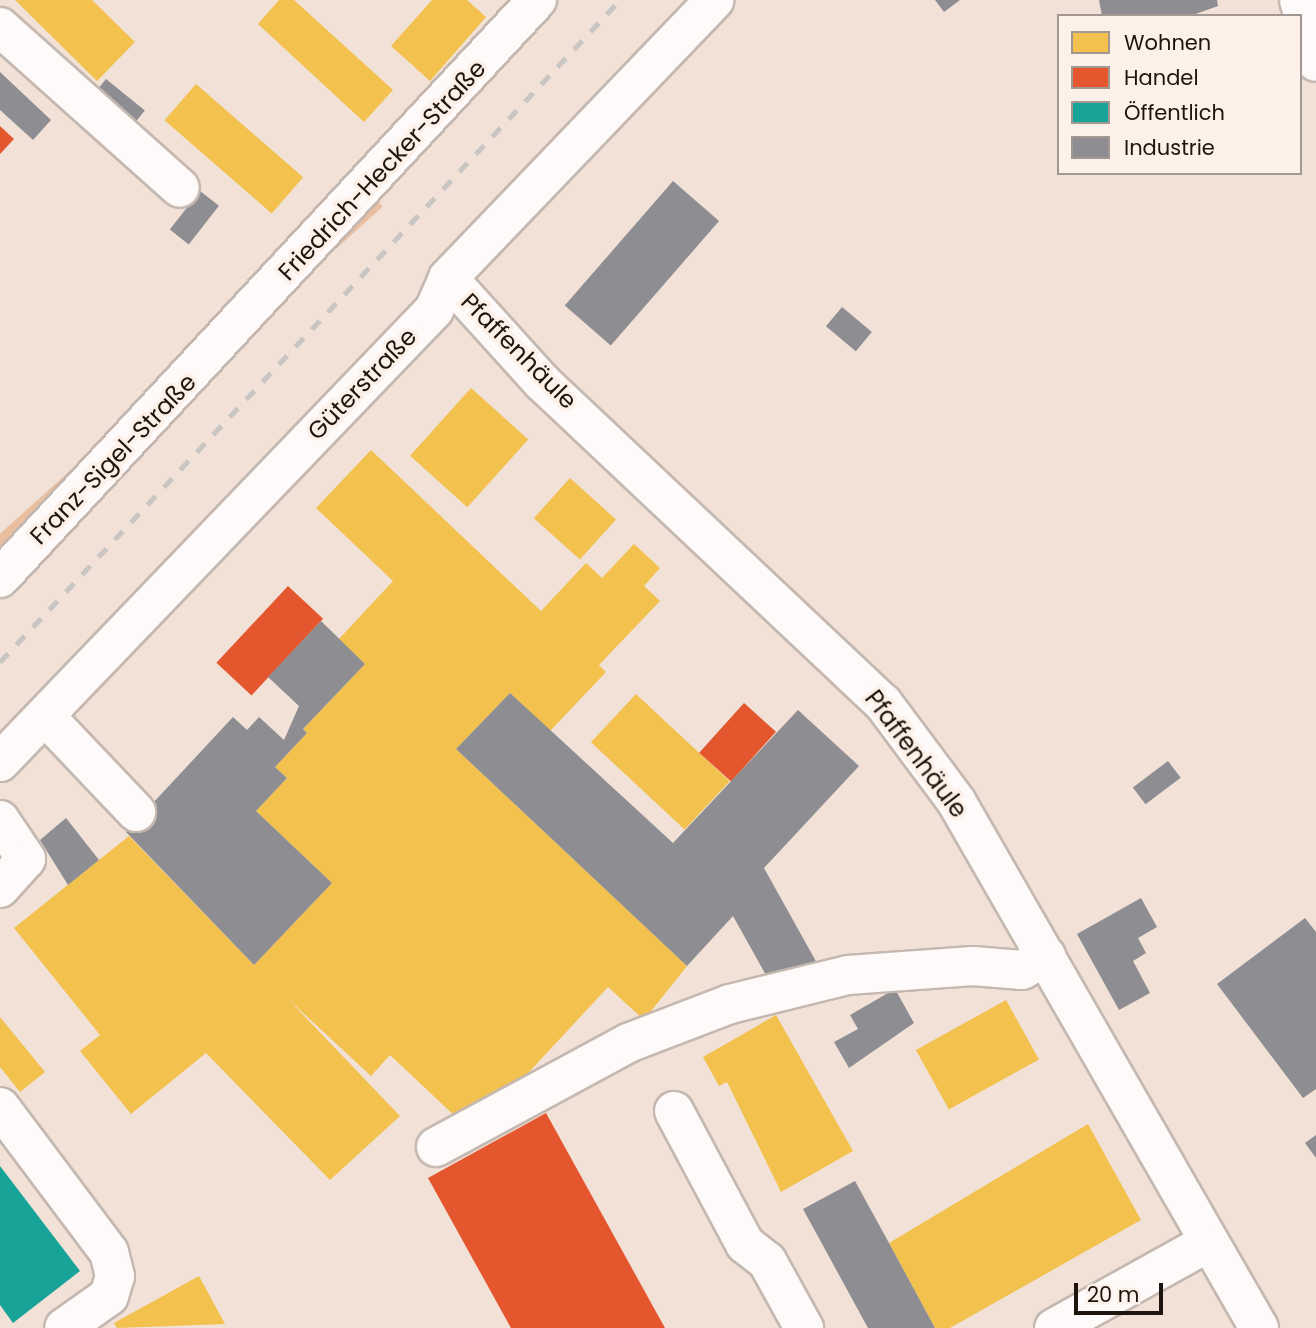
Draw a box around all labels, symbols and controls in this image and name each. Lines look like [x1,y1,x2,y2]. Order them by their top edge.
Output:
legend [1057,14,1302,175]
text: Wohnen [1124,28,1211,57]
street label: Friedrich-Hecker-Straße [272,54,492,286]
text: Handel [1124,63,1199,92]
text: Öffentlich [1124,98,1225,127]
text: Industrie [1124,133,1215,162]
street label: Pfaffenhäule [455,287,583,415]
street label: Güterstraße [302,322,422,446]
street label: Franz-Sigel-Straße [24,368,202,550]
street label: Pfaffenhäule [859,685,973,823]
scale bar [1078,1268,1167,1312]
text: 20 m [1087,1280,1140,1309]

